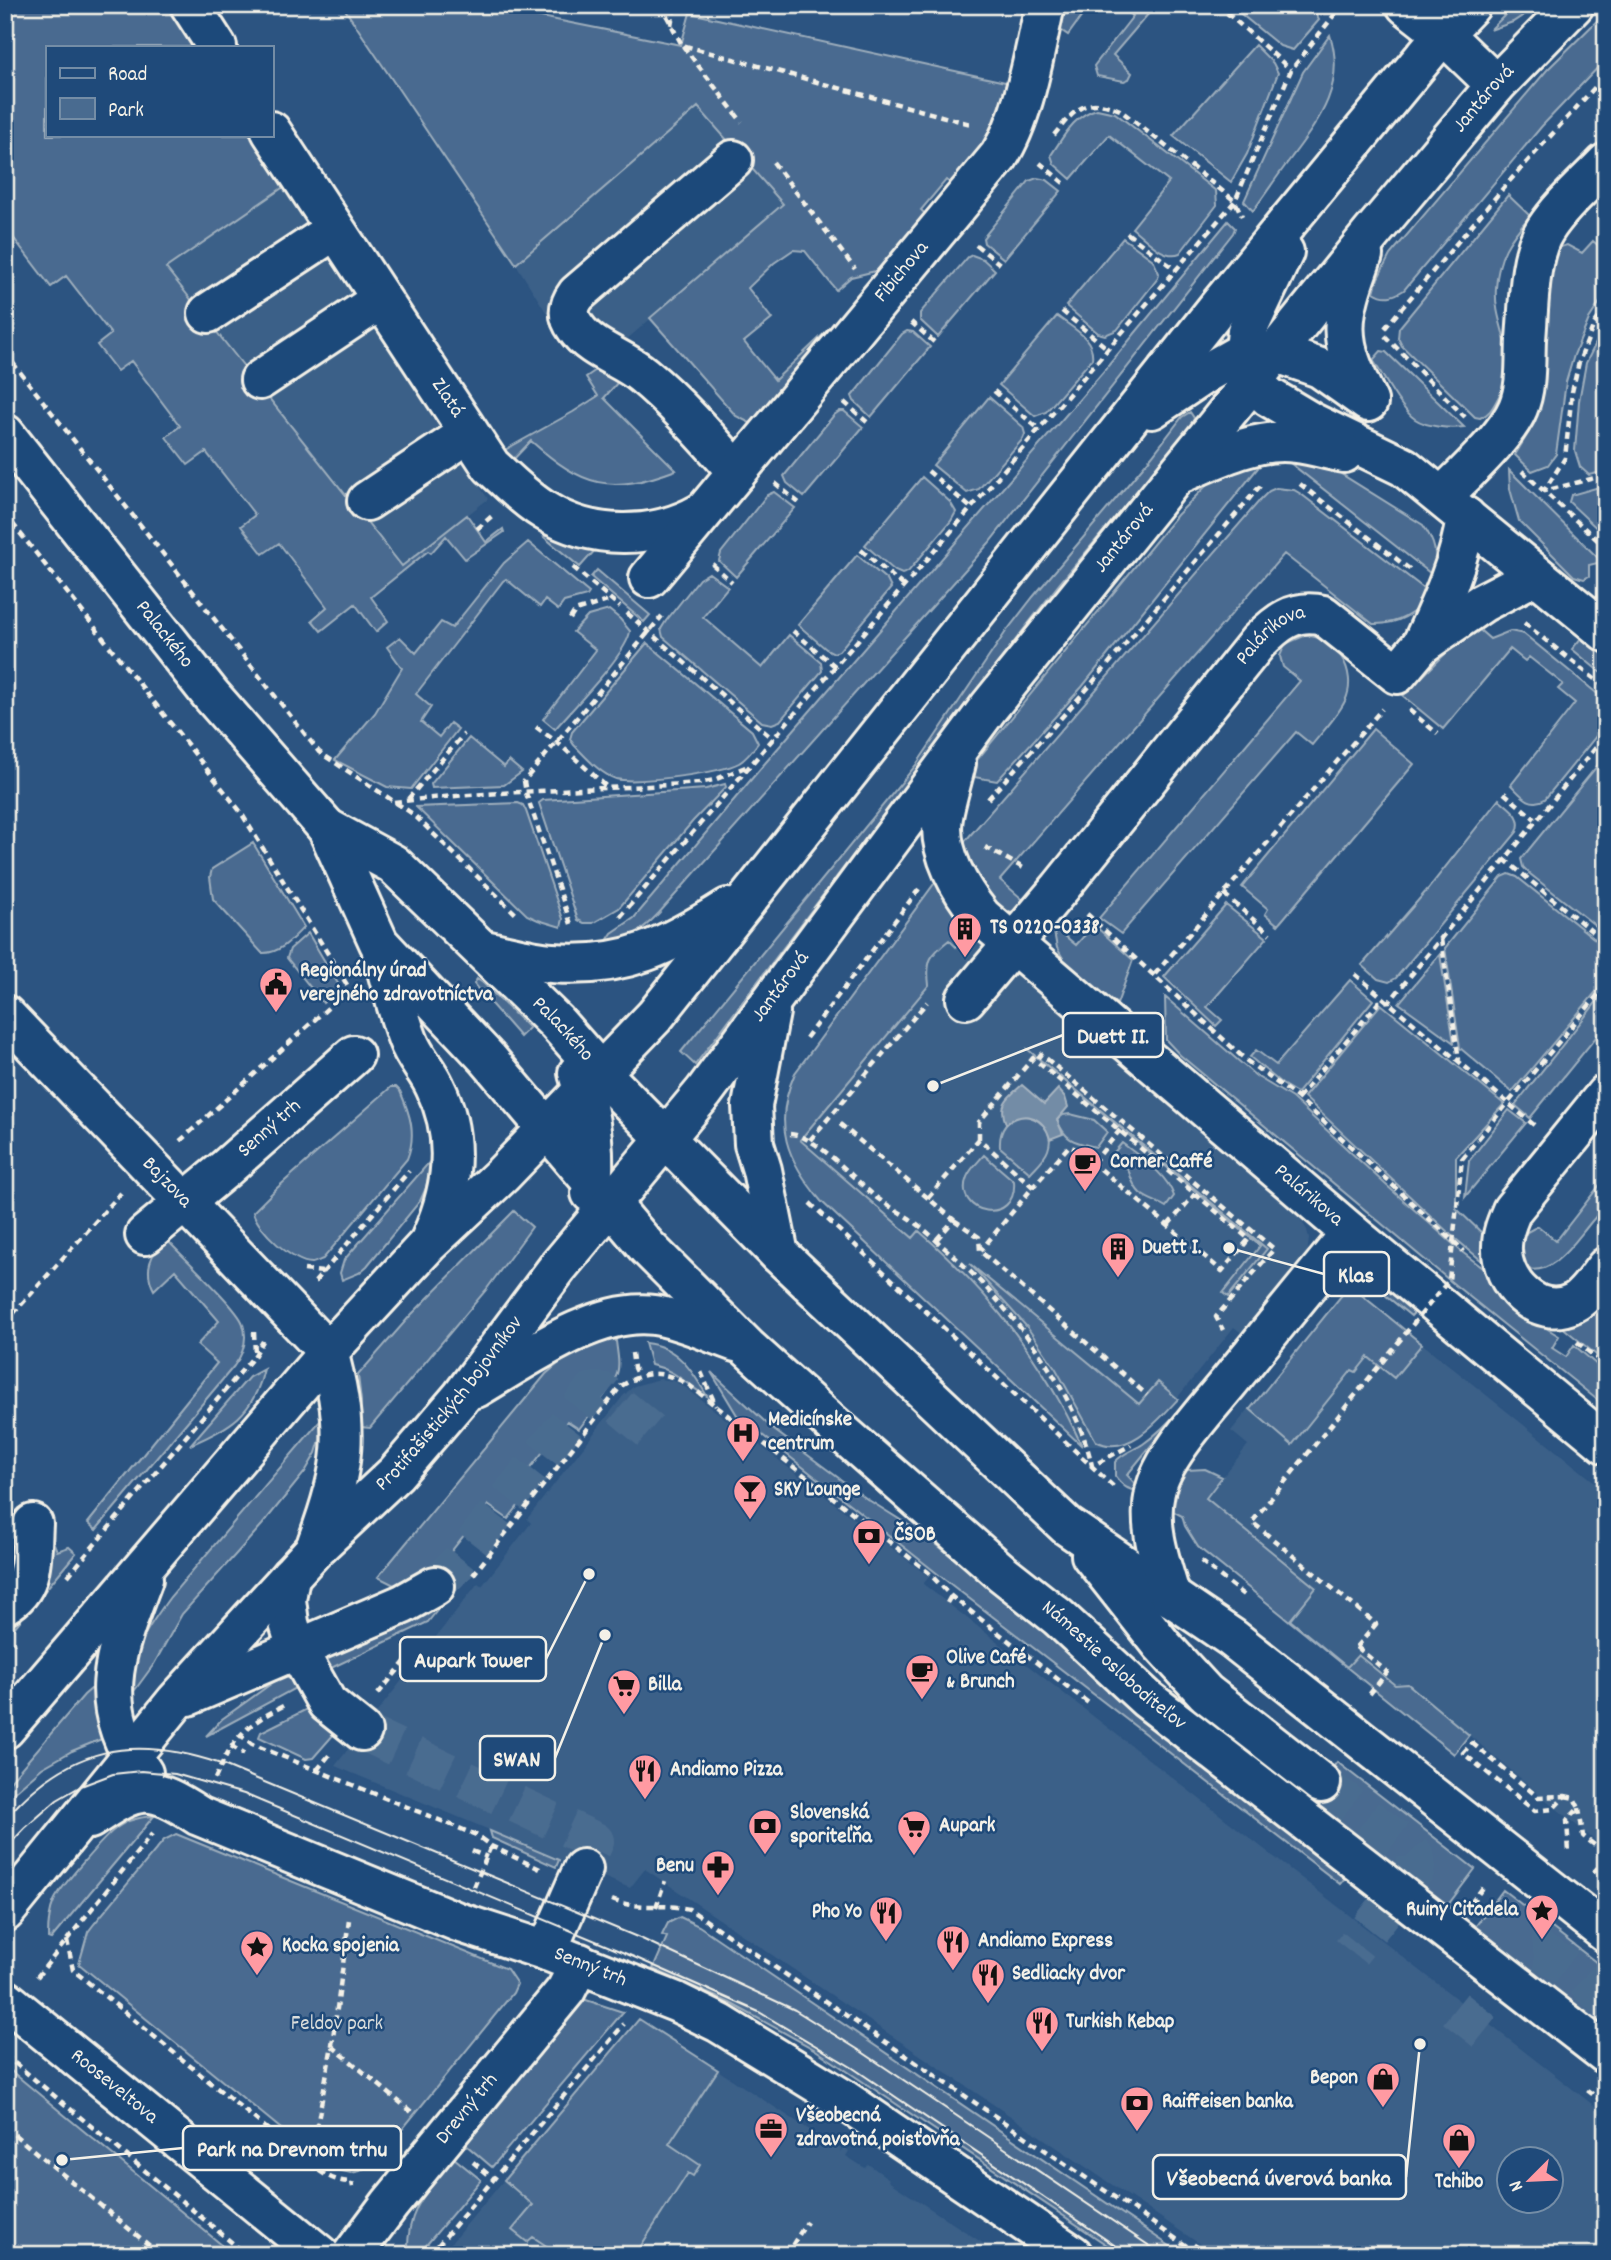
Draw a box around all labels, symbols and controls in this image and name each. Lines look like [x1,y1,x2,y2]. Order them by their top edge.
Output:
legend [46,46,273,136]
street label: Jantárová [1446,58,1523,140]
text: Road [108,61,147,91]
text: Park [108,97,144,127]
street label: Fibichova [868,234,938,310]
street label: Zlatá [422,373,471,425]
street label: Jantárová [1087,497,1163,580]
street label: Palackého [127,594,200,675]
street label: Palárikova [1230,598,1309,672]
building icon: TS 0220-0338 [946,910,984,959]
place label: TS 0220-0338 [990,914,1099,944]
street label: Jantárová [745,945,818,1029]
place label: Regionálny úrad verejného zdravotníctva [300,957,494,1011]
public building icon: Regionálny úrad verejného zdravotníctva [257,965,295,1014]
street label: Palackého [524,990,600,1069]
callout: Duett II. [1063,1013,1163,1057]
text: Duett II. [1077,1022,1149,1055]
street label: Senný trh [232,1093,309,1166]
cafe icon: Corner Caffé [1066,1144,1104,1193]
place label: Corner Caffé [1110,1148,1213,1178]
street label: Bajzova [134,1151,199,1217]
street label: Palárikova [1267,1158,1350,1235]
building icon: Duett I. [1099,1230,1137,1279]
place label: Duett I. [1142,1234,1201,1264]
callout: Klas [1324,1252,1389,1296]
text: Klas [1338,1261,1375,1294]
street label: Protifašistických bojovníkov [369,1310,531,1499]
place label: Medicínske centrum [768,1406,852,1460]
hospital icon: Medicínske centrum [724,1414,762,1463]
bar icon: SKY Lounge [731,1472,769,1521]
place label: SKY Lounge [774,1476,861,1506]
bank icon: ČSOB [850,1517,888,1566]
place label: ČSOB [894,1521,936,1551]
street label: Námestie osloboditeľov [1034,1594,1192,1739]
callout: Aupark Tower [400,1637,546,1681]
place label: Olive Café & Brunch [946,1644,1026,1698]
text: Aupark Tower [414,1646,532,1679]
cafe icon: Olive Café & Brunch [903,1652,941,1701]
supermarket icon: Billa [605,1667,643,1716]
place label: Billa [648,1671,683,1701]
callout: SWAN [480,1736,555,1780]
text: SWAN [493,1745,541,1778]
restaurant icon: Andiamo Pizza [626,1752,664,1801]
place label: Andiamo Pizza [670,1756,784,1786]
place label: Slovenská sporiteľňa [790,1799,873,1853]
bank icon: Slovenská sporiteľňa [746,1807,784,1856]
supermarket icon: Aupark [895,1808,933,1857]
place label: Aupark [939,1812,996,1842]
pharmacy icon: Benu [699,1848,737,1897]
place label: Benu [656,1852,694,1882]
place icon: Ruiny Citadela [1523,1892,1561,1941]
restaurant icon: Pho Yo [867,1894,905,1943]
place label: Ruiny Citadela [1406,1896,1519,1926]
place label: Pho Yo [812,1898,862,1928]
restaurant icon: Andiamo Express [934,1923,972,1972]
place label: Andiamo Express [978,1927,1113,1957]
place icon: Kocka spojenia [238,1928,276,1977]
place label: Kocka spojenia [282,1932,400,1962]
street label: Senný trh [549,1940,631,1996]
restaurant icon: Sedliacky dvor [969,1956,1007,2005]
place label: Sedliacky dvor [1012,1960,1126,1990]
restaurant icon: Turkish Kebap [1023,2004,1061,2053]
place label: Turkish Kebap [1066,2008,1175,2038]
park label: Feldov park [291,2010,383,2040]
street label: Rooseveltova [63,2042,165,2133]
shop icon: Bepon [1364,2060,1402,2109]
place label: Bepon [1310,2064,1358,2094]
street label: Drevný trh [429,2067,506,2152]
bank icon: Raiffeisen banka [1118,2084,1156,2133]
place label: Raiffeisen banka [1162,2088,1294,2118]
place label: Všeobecná zdravotná poisťovňa [796,2102,961,2156]
office icon: Všeobecná zdravotná poisťovňa [752,2110,790,2159]
shop icon: Tchibo [1440,2121,1478,2170]
callout: Park na Drevnom trhu [183,2126,401,2170]
text: Park na Drevnom trhu [197,2135,387,2168]
north arrow [1496,2144,1566,2214]
callout: Všeobecná úverová banka [1153,2155,1406,2199]
text: Všeobecná úverová banka [1167,2164,1392,2197]
place label: Tchibo [1435,2168,1483,2198]
text: N [1503,2176,1532,2195]

